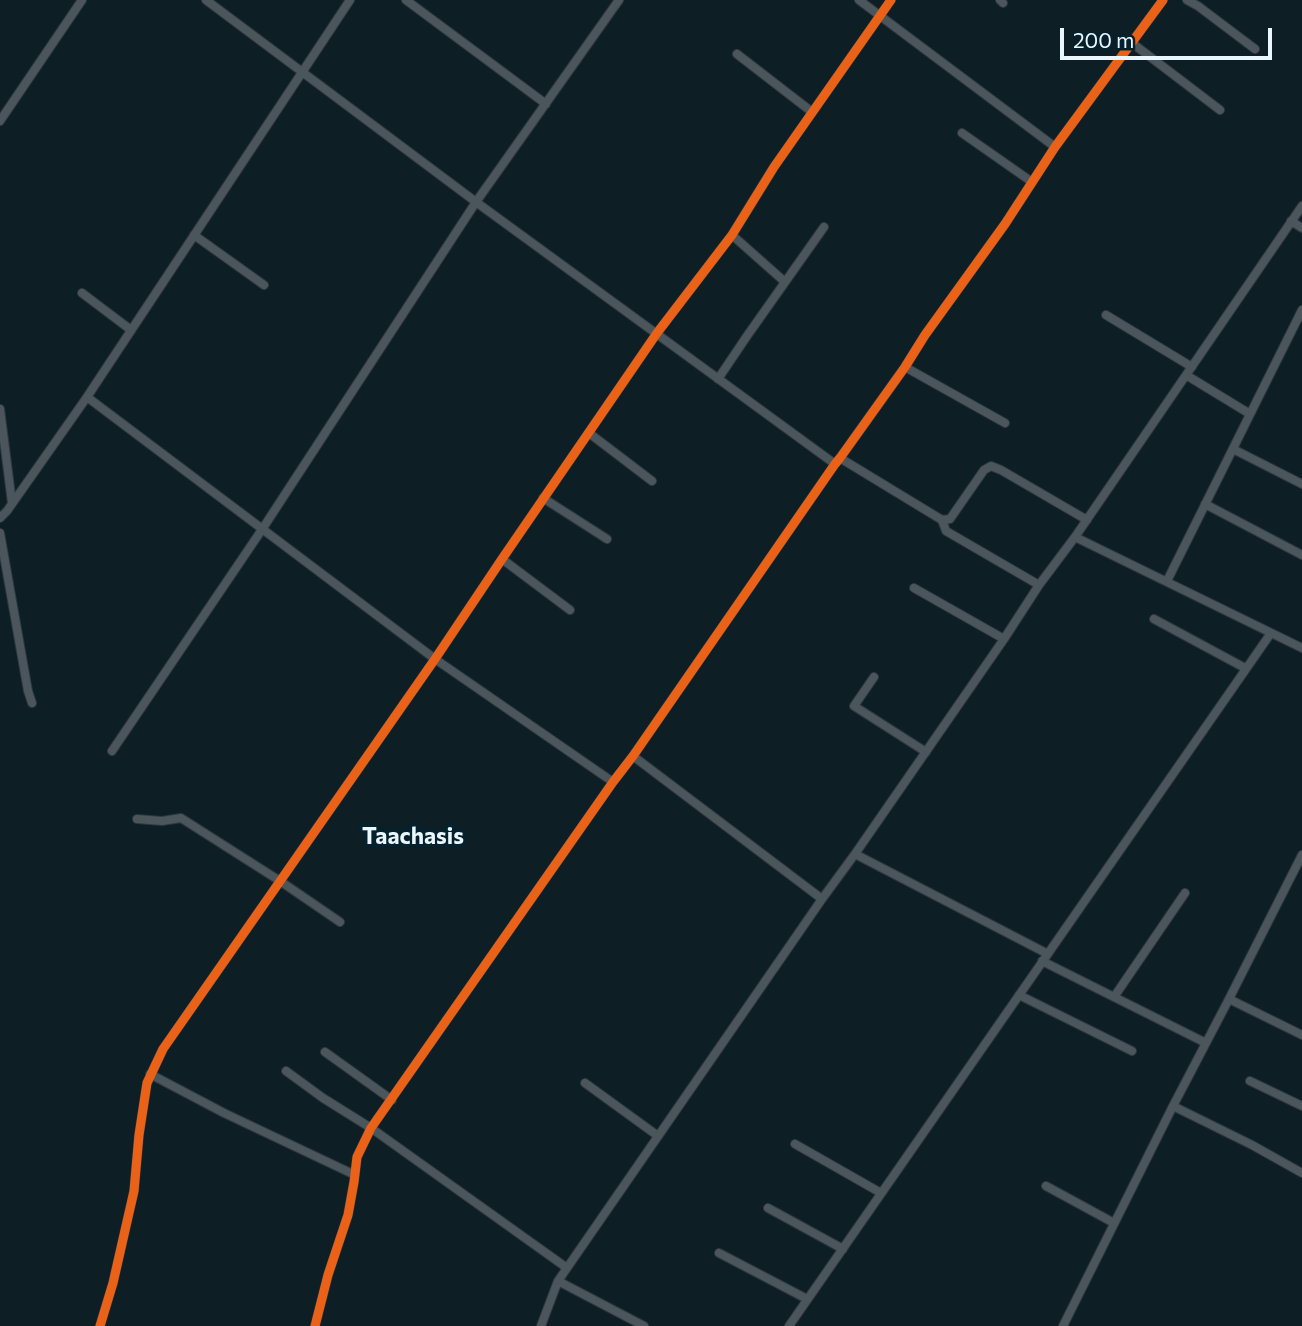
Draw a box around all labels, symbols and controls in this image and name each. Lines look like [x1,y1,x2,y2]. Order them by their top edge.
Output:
scale bar [1064,14,1276,58]
text: 200 m [1073,27,1134,52]
district label: Taachasis [362,822,464,850]

